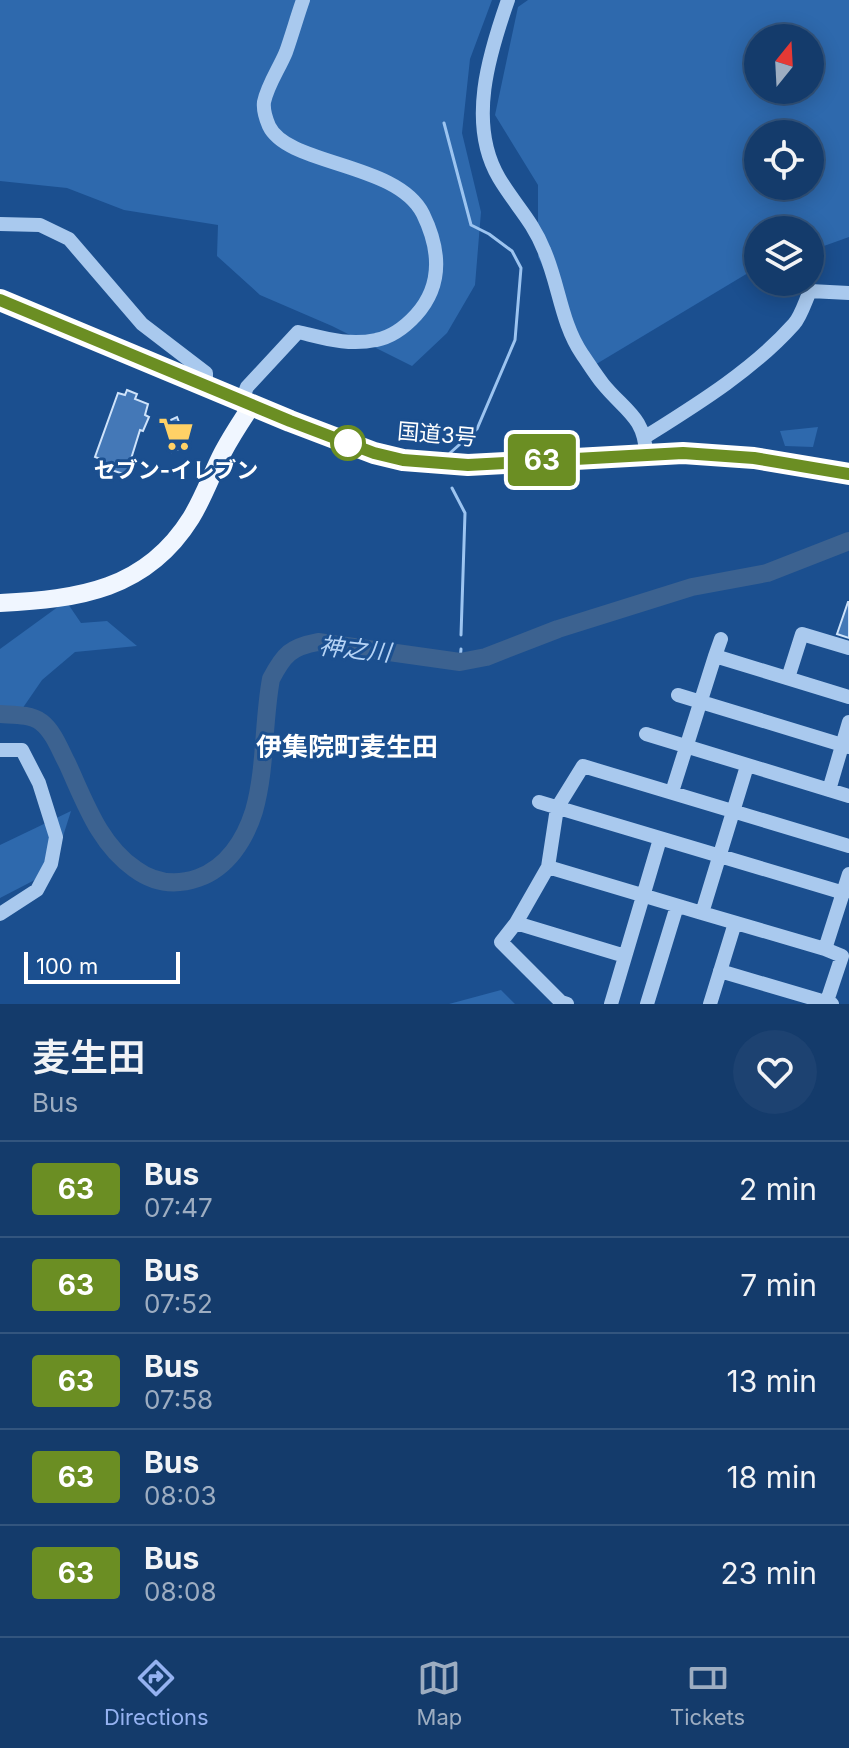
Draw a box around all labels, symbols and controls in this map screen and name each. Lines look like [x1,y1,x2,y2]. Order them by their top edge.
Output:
north arrow [744,24,824,104]
map controls [744,24,824,296]
button: locate [744,120,824,200]
button: layers [744,216,824,296]
supermarket icon: セブン-イレブン [157,415,195,453]
street label: 国道3号 [396,418,478,450]
unlabelled marker [331,426,365,460]
line badge: 63 [506,434,578,486]
text: 63 [524,443,560,477]
place label: セブン-イレブン [94,457,258,483]
water label: 神之川 [318,631,395,667]
district label: 伊集院町麦生田 [256,731,438,762]
scale bar [24,948,180,984]
text: 100 m [36,953,98,979]
button: heart [733,1030,817,1114]
text: 麦生田 [32,1034,146,1080]
text: Bus [32,1087,78,1118]
text: Bus [144,1156,199,1192]
text: 2 min [739,1171,817,1207]
text: 63 [58,1172,94,1206]
text: 07:47 [144,1192,213,1223]
text: Bus [144,1252,199,1288]
text: 7 min [740,1267,817,1303]
text: 63 [58,1268,94,1302]
text: 07:52 [144,1288,213,1319]
text: Bus [144,1348,199,1384]
text: 13 min [727,1363,817,1399]
text: 63 [58,1364,94,1398]
text: 07:58 [144,1384,213,1415]
text: Bus [144,1444,199,1480]
text: 18 min [727,1459,817,1495]
text: 63 [58,1460,94,1494]
text: 08:03 [144,1480,216,1511]
text: Bus [144,1540,199,1576]
text: 23 min [720,1555,817,1591]
text: 63 [58,1556,94,1590]
text: 08:08 [144,1576,216,1607]
tab: Directions [104,1656,209,1730]
tab: Map [417,1656,462,1730]
tab: Tickets [670,1656,745,1730]

